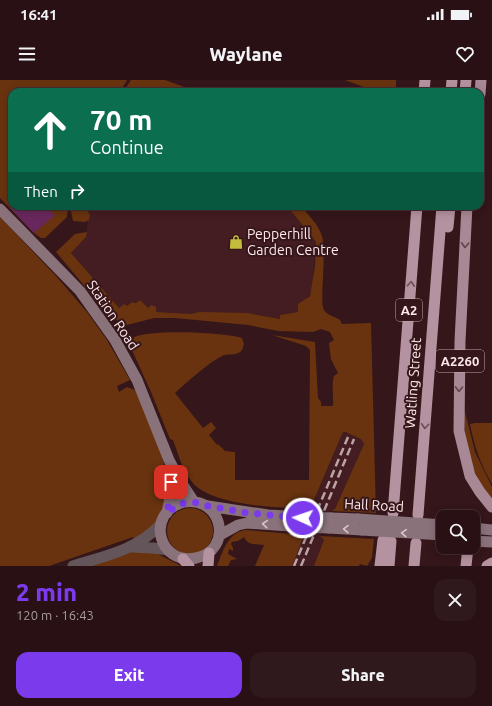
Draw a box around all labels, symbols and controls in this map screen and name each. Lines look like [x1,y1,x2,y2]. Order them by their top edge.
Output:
text: 16:41 [20,6,58,23]
icon: menu [16,43,38,65]
icon: heart [454,43,476,65]
text: Waylane [209,44,283,64]
icon: ahead [24,104,76,156]
text: 70 m [90,104,152,135]
text: Continue [90,137,164,157]
icon: right [66,180,88,202]
text: Then [24,183,58,200]
place label: Pepperhill Garden Centre [247,226,339,258]
shop icon: Pepperhill Garden Centre [228,234,244,250]
one-way arrow [460,242,469,248]
street label: Station Road [84,277,142,353]
one-way arrow [406,281,415,287]
road number: A2 [396,299,422,321]
street label: Watling Street [402,337,424,429]
road number: A2260 [436,350,484,372]
one-way arrow [455,386,463,392]
one-way arrow [421,423,430,429]
pin [154,465,188,499]
icon: arrive [160,471,182,493]
street label: Hall Road [344,495,404,515]
position arrow [282,497,324,539]
map controls [436,510,480,554]
button: search [436,510,480,554]
one-way arrow [262,520,268,529]
one-way arrow [343,525,349,533]
one-way arrow [401,528,407,537]
text: 2 min [16,579,77,606]
button: close [434,579,476,621]
text: 120 m · 16:43 [16,608,94,622]
button: Exit [16,652,242,698]
button: Share [250,652,476,698]

